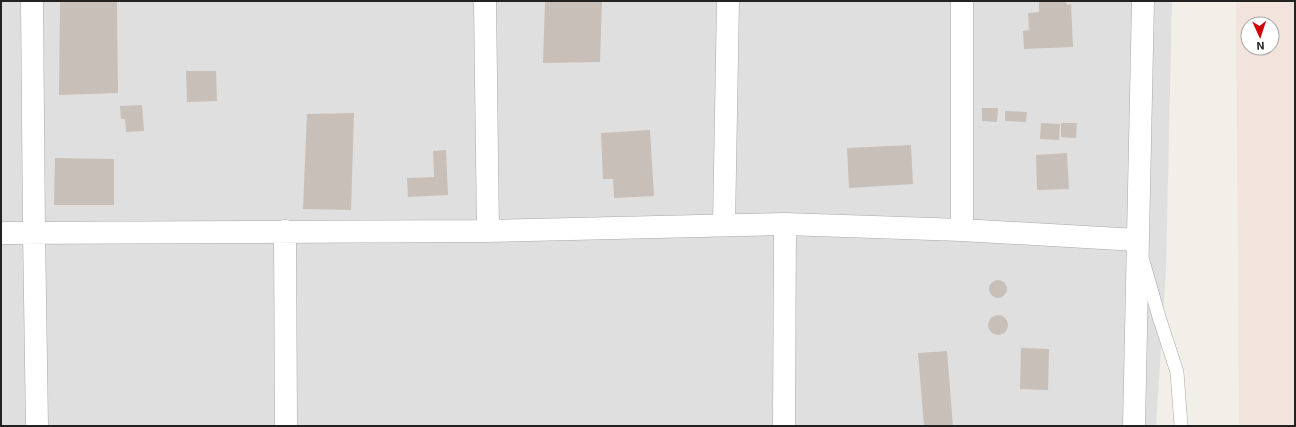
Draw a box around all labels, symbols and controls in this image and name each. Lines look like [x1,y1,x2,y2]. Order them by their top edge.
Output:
north arrow [1240,16,1280,56]
text: N [1256,40,1265,53]

